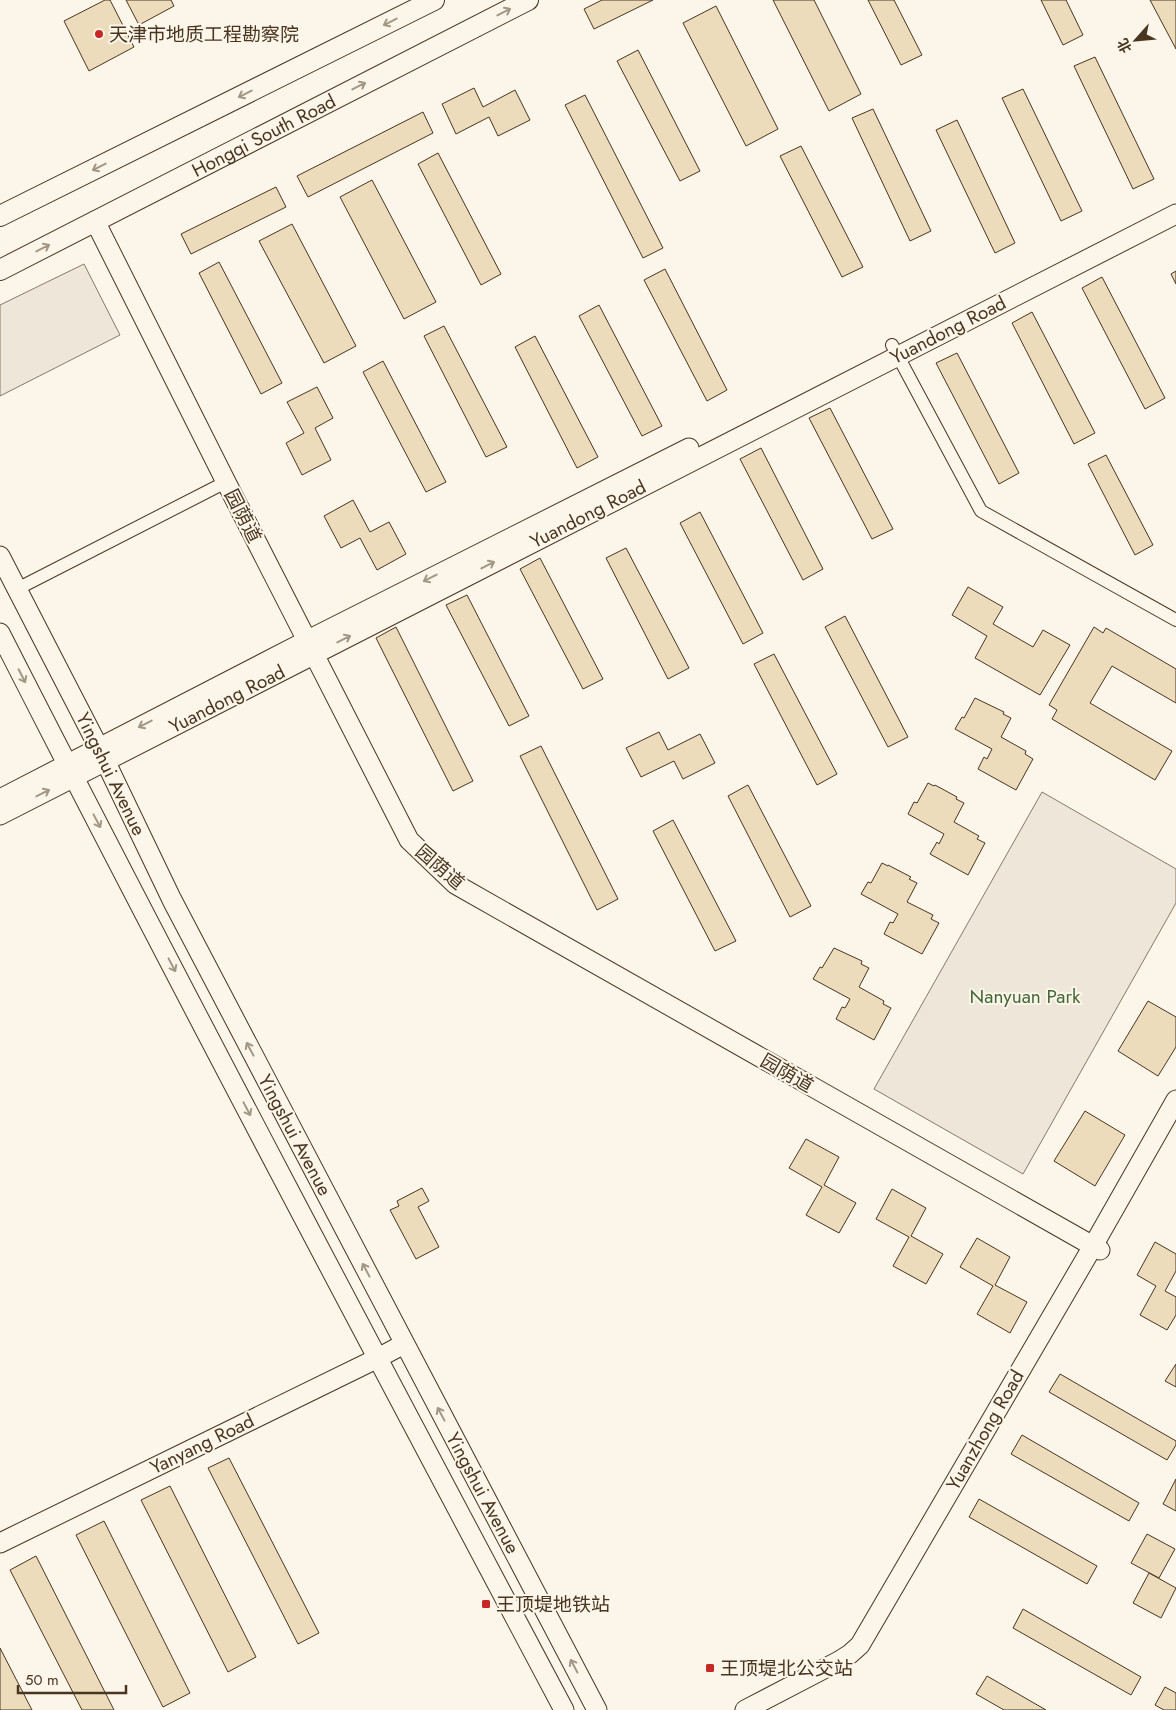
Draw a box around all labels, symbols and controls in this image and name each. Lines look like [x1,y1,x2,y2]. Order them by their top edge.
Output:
one-way arrow [496,7,511,16]
north arrow [1111,15,1161,65]
one-way arrow [383,18,398,27]
place label: 天津市地质工程勘察院 [109,21,299,48]
marker: 天津市地质工程勘察院 [93,28,105,40]
text: 北 [1112,35,1137,57]
one-way arrow [352,81,367,91]
street label: Hongqi South Road [187,87,340,183]
one-way arrow [238,90,253,99]
one-way arrow [92,162,107,172]
one-way arrow [36,243,51,253]
street label: Yuandong Road [885,289,1011,371]
street label: Yuandong Road [525,473,651,555]
street label: 园荫道 [218,484,268,548]
one-way arrow [481,560,496,570]
one-way arrow [423,574,438,584]
one-way arrow [336,634,351,644]
street label: Yuandong Road [164,658,290,740]
one-way arrow [18,668,27,683]
street label: Yingshui Avenue [70,708,153,840]
one-way arrow [138,720,153,729]
one-way arrow [36,788,51,798]
one-way arrow [92,813,102,828]
street label: 园荫道 [410,838,470,896]
one-way arrow [167,957,177,972]
park label: Nanyuan Park [970,983,1081,1010]
one-way arrow [245,1041,255,1056]
street label: 园荫道 [756,1047,818,1099]
street label: Yingshui Avenue [252,1070,338,1201]
one-way arrow [242,1101,252,1116]
one-way arrow [361,1263,370,1278]
street label: Yuanzhong Road [940,1365,1030,1495]
street label: Yanyang Road [145,1407,259,1481]
one-way arrow [436,1407,446,1422]
street label: Yingshui Avenue [440,1428,526,1559]
place label: 王顶堤地铁站 [496,1591,610,1618]
marker: 王顶堤地铁站 [480,1598,492,1610]
place label: 王顶堤北公交站 [720,1655,853,1682]
one-way arrow [569,1659,579,1674]
scale bar [18,1662,125,1694]
marker: 王顶堤北公交站 [704,1662,716,1674]
text: 50 m [25,1669,59,1691]

